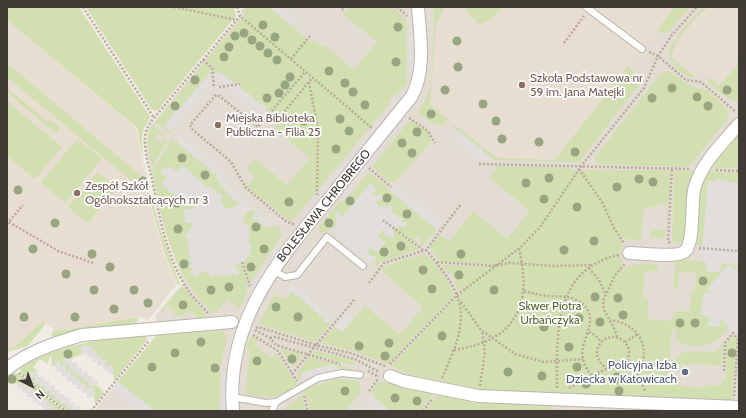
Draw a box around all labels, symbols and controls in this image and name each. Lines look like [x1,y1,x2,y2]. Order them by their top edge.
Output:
place label: Szkoła Podstawowa nr 59 im. Jana Matejki [530,71,643,99]
marker: Szkoła Podstawowa nr 59 im. Jana Matejki [517,80,527,90]
place label: Miejska Biblioteka Publiczna - Filia 25 [226,111,321,139]
marker: Miejska Biblioteka Publiczna - Filia 25 [213,120,223,130]
street label: BOLESŁAWA CHROBREGO [274,147,374,265]
place label: Zespół Szkół Ogólnokształcących nr 3 [85,179,208,207]
marker: Zespół Szkół Ogólnokształcących nr 3 [72,188,82,198]
park label: Skwer Piotra Urbańczyka [519,299,581,327]
place label: Policyjna Izba Dziecka w Katowicach [566,358,677,386]
north arrow [12,366,52,406]
marker: Policyjna Izba Dziecka w Katowicach [680,367,690,377]
text: N [32,387,48,403]

